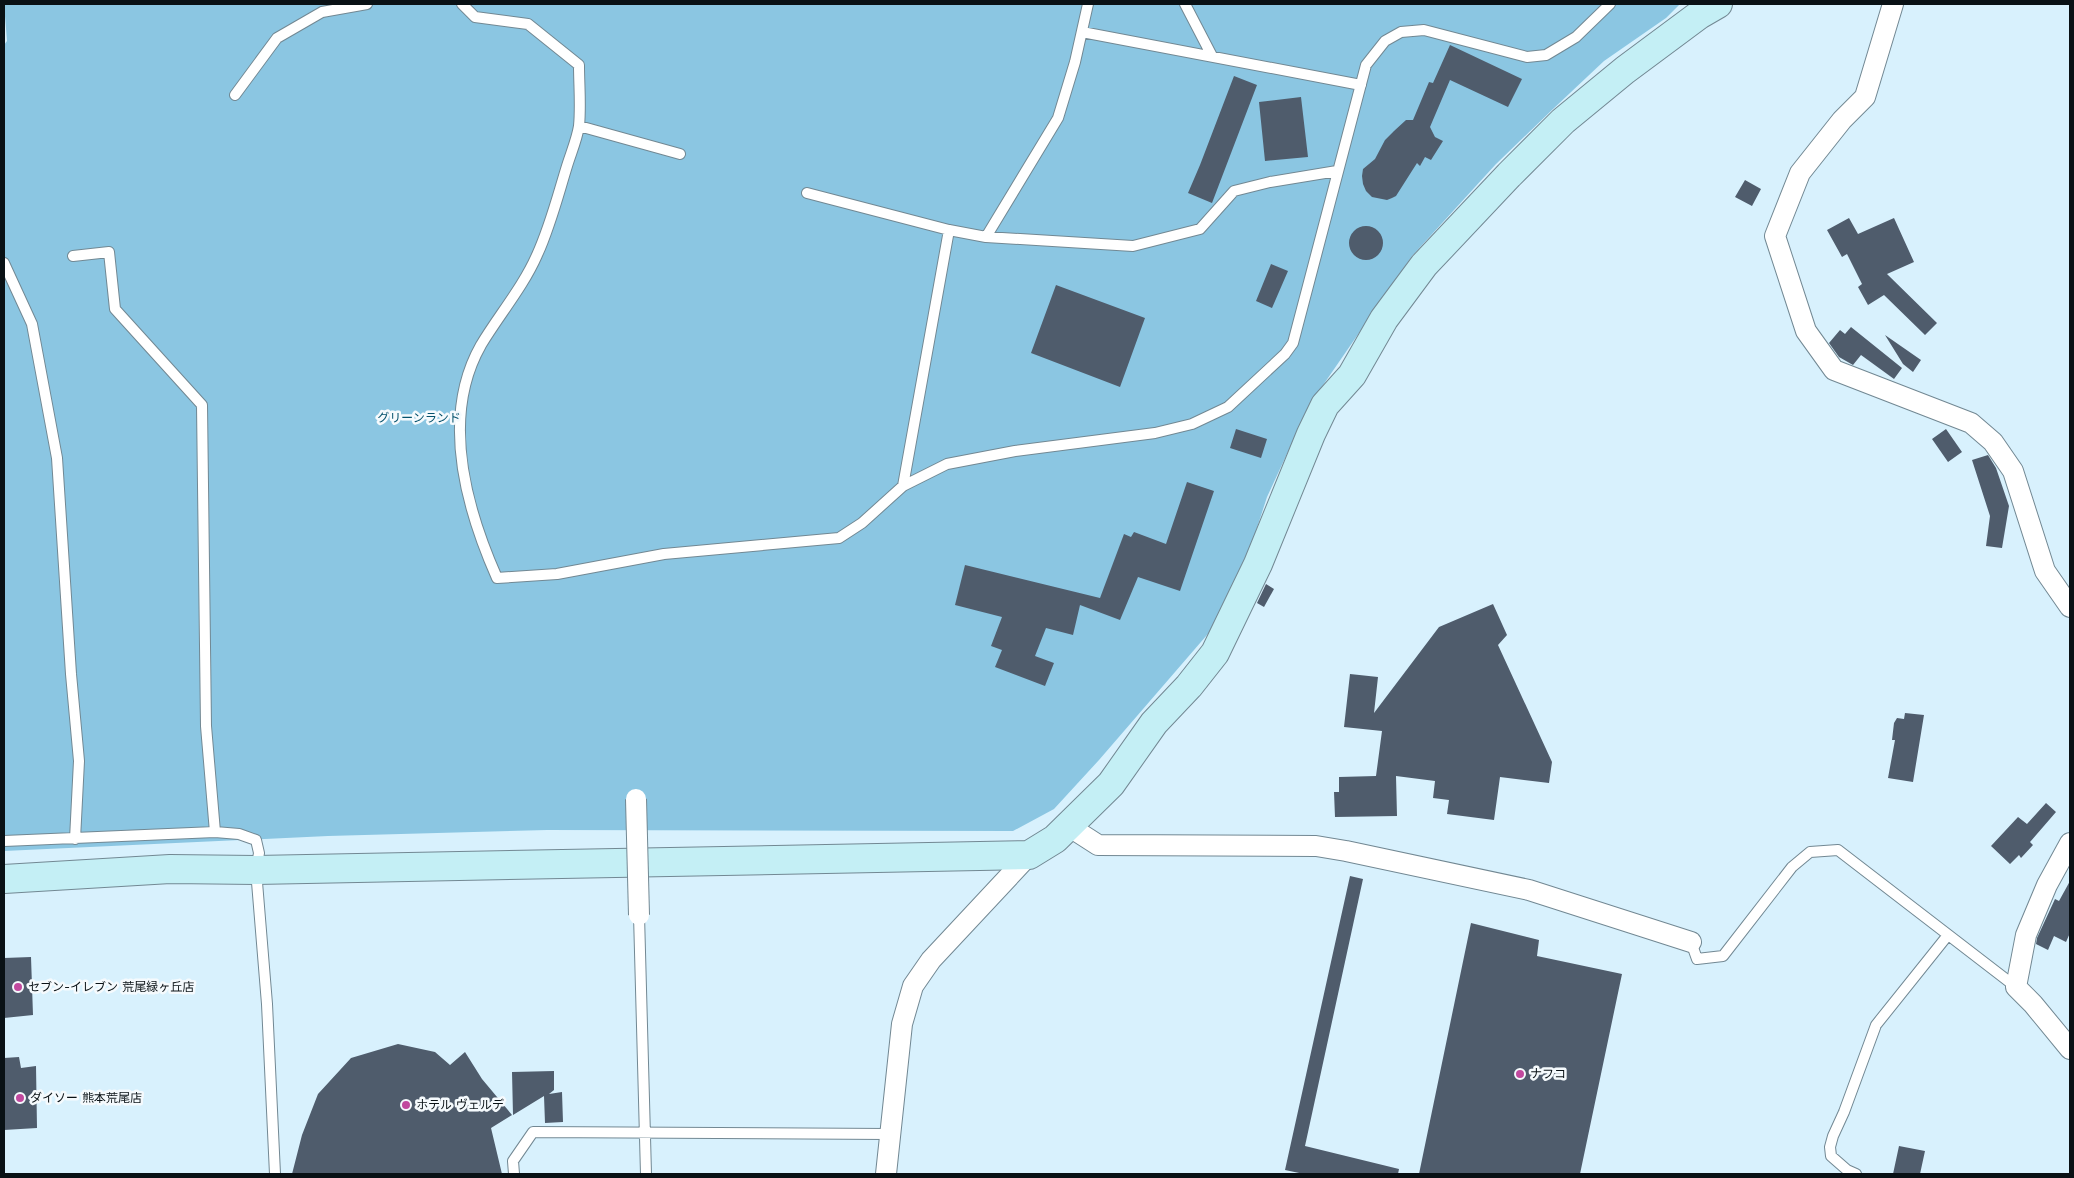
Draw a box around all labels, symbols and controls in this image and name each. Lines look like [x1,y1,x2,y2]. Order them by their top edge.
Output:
park label: グリーンランド [377,411,461,425]
place label: セブン-イレブン 荒尾緑ヶ丘店 [28,980,194,994]
marker: セブン-イレブン 荒尾緑ヶ丘店 [12,981,24,993]
place label: ナフコ [1530,1067,1566,1081]
marker: ナフコ [1514,1068,1526,1080]
place label: ダイソー 熊本荒尾店 [30,1091,142,1105]
marker: ダイソー 熊本荒尾店 [14,1092,26,1104]
place label: ホテル ヴェルデ [416,1098,504,1112]
marker: ホテル ヴェルデ [400,1099,412,1111]

